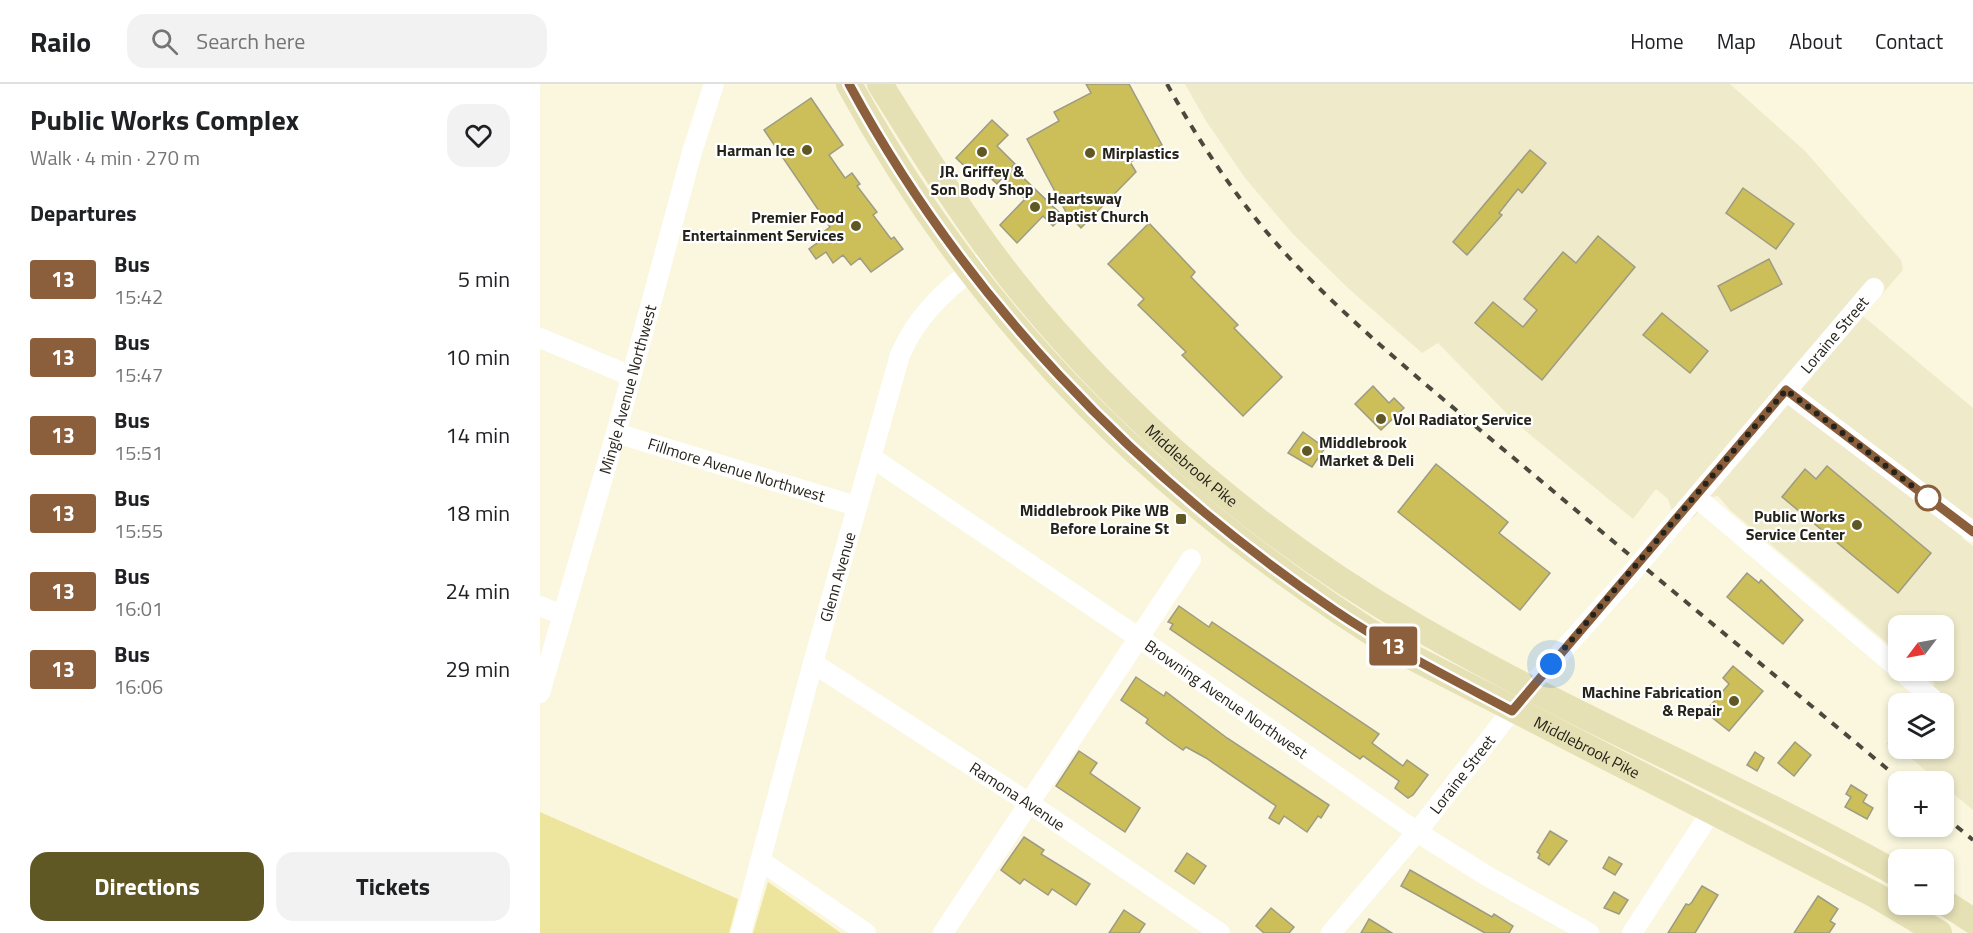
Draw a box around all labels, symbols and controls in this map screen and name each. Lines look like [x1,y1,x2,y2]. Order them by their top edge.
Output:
search box [127,14,547,68]
text: Railo [30,20,91,63]
text: Search here [196,24,305,58]
icon: search [148,25,181,58]
text: Home [1630,25,1684,57]
text: Map [1717,25,1756,57]
text: About [1789,25,1842,57]
text: Contact [1875,25,1943,57]
text: Public Works Complex [30,98,299,141]
button: heart [447,104,510,167]
place label: Harman Ice [716,138,795,162]
place label: Mirplastics [1102,141,1179,165]
text: Walk · 4 min · 270 m [30,142,200,173]
marker: Harman Ice [800,143,814,157]
marker: JR. Griffey & Son Body Shop [975,145,989,159]
marker: Mirplastics [1083,146,1097,160]
place label: JR. Griffey & Son Body Shop [931,159,1034,201]
place label: Heartsway Baptist Church [1047,186,1149,228]
text: Departures [30,196,137,230]
marker: Heartsway Baptist Church [1028,200,1042,214]
place label: Premier Food Entertainment Services [682,205,844,247]
marker: Premier Food Entertainment Services [849,219,863,233]
text: Bus [114,247,150,281]
text: 5 min [458,262,510,296]
text: 13 [51,263,75,295]
text: 15:42 [114,281,163,312]
street label: Loraine Street [1794,291,1874,379]
street label: Mingle Avenue Northwest [593,302,662,477]
text: Bus [114,325,150,359]
text: 10 min [445,340,510,374]
text: 13 [51,341,75,373]
text: 15:47 [114,359,163,390]
text: Bus [114,403,150,437]
place label: Vol Radiator Service [1393,407,1532,431]
marker: Vol Radiator Service [1374,412,1388,426]
text: 14 min [445,418,510,452]
street label: Middlebrook Pike [1140,418,1243,513]
text: 13 [51,419,75,451]
place label: Middlebrook Market & Deli [1319,430,1414,472]
street label: Fillmore Avenue Northwest [645,431,828,508]
text: 15:51 [114,437,163,468]
marker: Middlebrook Market & Deli [1300,444,1314,458]
text: Bus [114,481,150,515]
unlabelled marker [1915,485,1941,511]
text: 18 min [445,496,510,530]
text: 13 [51,497,75,529]
place label: Middlebrook Pike WB Before Loraine St [1020,498,1169,540]
place label: Public Works Service Center [1746,504,1845,546]
marker: Middlebrook Pike WB Before Loraine St [1174,512,1188,526]
text: 15:55 [114,515,163,546]
marker: Public Works Service Center [1850,518,1864,532]
street label: Glenn Avenue [813,529,861,625]
text: Bus [114,559,150,593]
text: 24 min [445,574,510,608]
text: 13 [51,575,75,607]
text: 16:01 [114,593,163,624]
north arrow [1888,615,1954,681]
map controls [1888,615,1954,915]
line badge: 13 [1366,626,1420,666]
text: 13 [1381,630,1405,662]
street label: Browning Avenue Northwest [1140,634,1313,765]
text: Bus [114,637,150,671]
your location [1536,649,1566,679]
text: 29 min [445,652,510,686]
text: 13 [51,653,75,685]
text: 16:06 [114,671,163,702]
place label: Machine Fabrication & Repair [1582,680,1722,722]
button: layers [1888,693,1954,759]
marker: Machine Fabrication & Repair [1727,694,1741,708]
street label: Middlebrook Pike [1530,710,1644,784]
street label: Loraine Street [1424,729,1501,819]
street label: Ramona Avenue [965,756,1070,836]
button: + [1888,771,1954,837]
button: − [1888,849,1954,915]
button: Directions [30,852,264,921]
button: Tickets [276,852,510,921]

